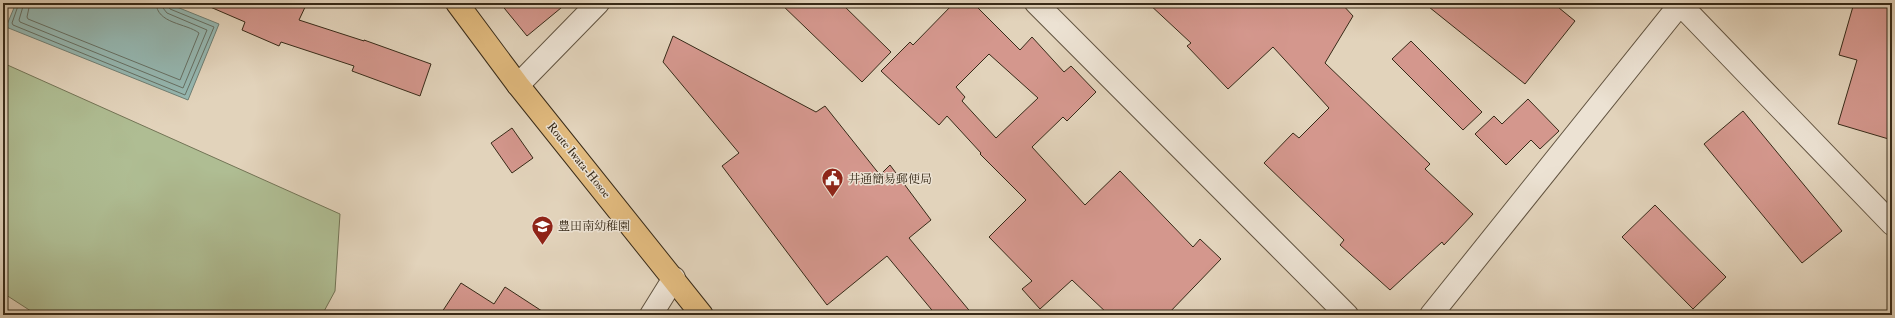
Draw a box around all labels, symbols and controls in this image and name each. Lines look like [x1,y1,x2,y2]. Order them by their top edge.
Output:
street label: Route Iwata-Hosoe [544,119,614,201]
public building icon: 井通簡易郵便局 [820,166,846,199]
place label: 井通簡易郵便局 [848,172,932,187]
school or university icon: 豊田南幼稚園 [529,213,555,246]
place label: 豊田南幼稚園 [558,219,630,234]

